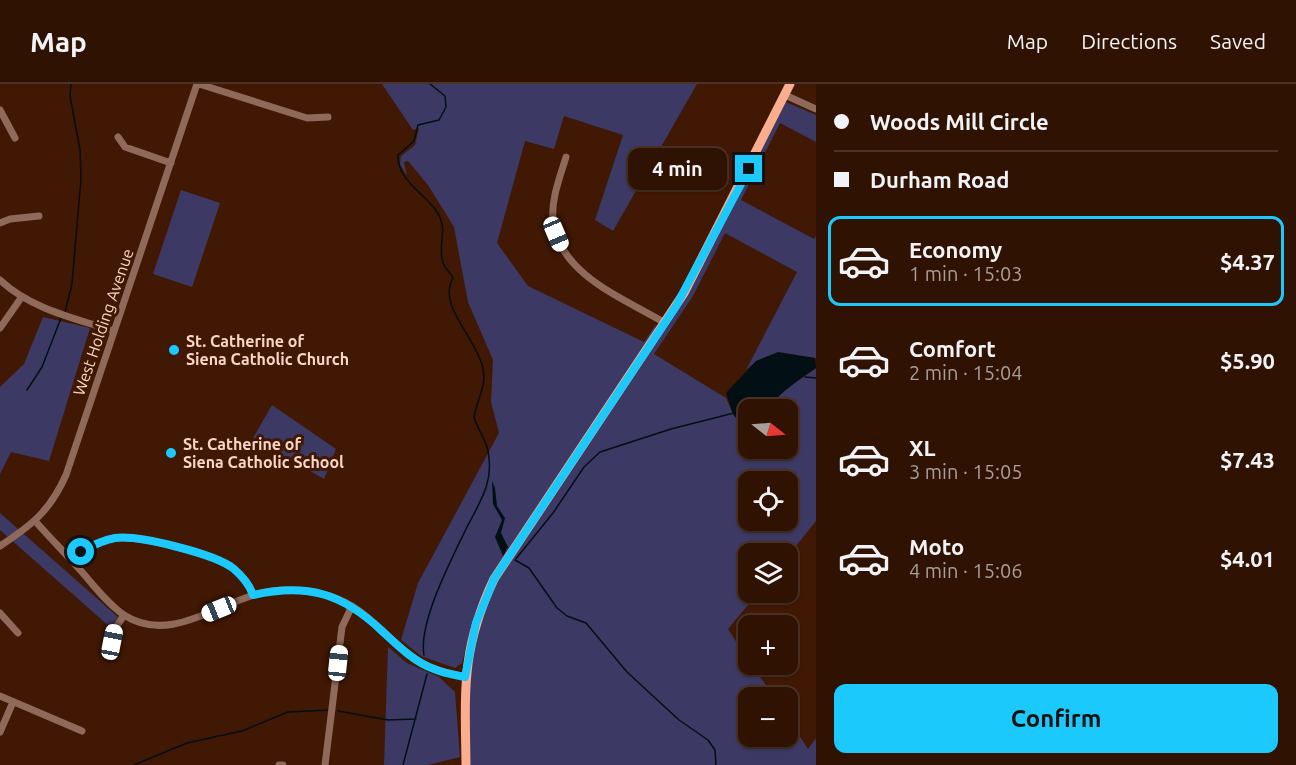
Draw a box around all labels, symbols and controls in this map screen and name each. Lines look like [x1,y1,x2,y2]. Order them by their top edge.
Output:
text: Map [30,26,87,57]
text: Map [1007,29,1048,53]
text: Directions [1081,29,1177,53]
text: Saved [1210,29,1266,53]
text: Woods Mill Circle [870,109,1049,134]
callout: 4 min [629,148,728,190]
route end [735,155,762,182]
text: 4 min [652,157,703,180]
text: Durham Road [870,167,1009,192]
car [541,214,571,254]
icon: car [837,234,891,288]
text: Economy [909,237,1002,262]
street label: West Holding Avenue [69,246,137,398]
text: $4.37 [1220,249,1275,274]
text: 1 min · 15:03 [909,262,1023,285]
place label: St. Catherine of Siena Catholic Church [186,332,349,368]
icon: car [837,333,891,387]
text: Comfort [909,336,996,361]
marker: St. Catherine of Siena Catholic Church [167,343,181,357]
text: $5.90 [1220,348,1275,373]
text: 2 min · 15:04 [909,361,1023,384]
north arrow [738,399,798,459]
map controls [738,399,798,747]
icon: car [837,432,891,486]
place label: St. Catherine of Siena Catholic School [183,435,344,471]
text: XL [909,435,936,460]
marker: St. Catherine of Siena Catholic School [164,446,178,460]
text: $7.43 [1220,447,1275,472]
text: 3 min · 15:05 [909,460,1023,483]
button: locate [738,471,798,531]
icon: car [837,531,891,585]
text: Moto [909,534,964,559]
route start [67,538,94,565]
button: layers [738,543,798,603]
text: $4.01 [1220,546,1275,571]
text: 4 min · 15:06 [909,559,1023,582]
car [199,594,239,624]
button: + [738,615,798,675]
car [100,623,124,661]
car [327,644,349,682]
button: Confirm [834,684,1278,753]
button: − [738,687,798,747]

